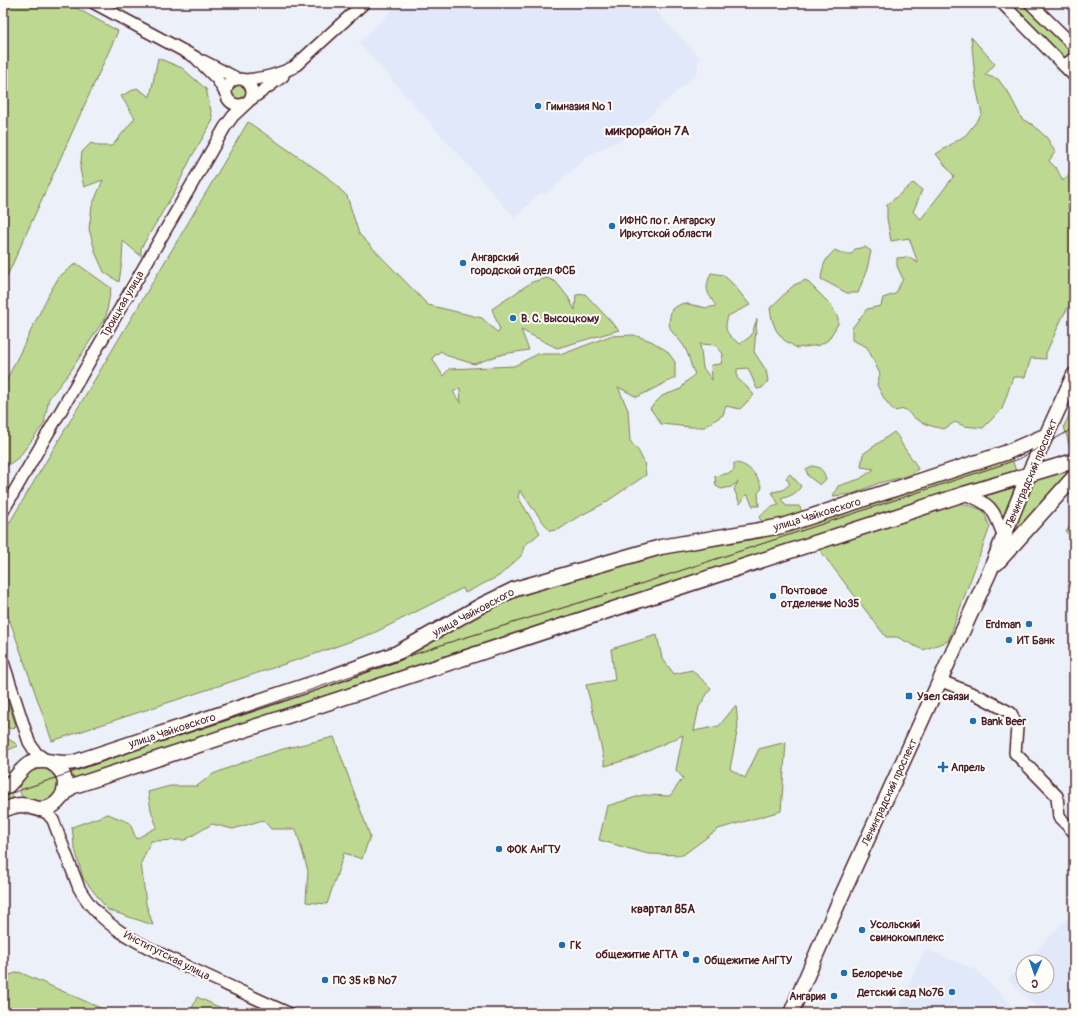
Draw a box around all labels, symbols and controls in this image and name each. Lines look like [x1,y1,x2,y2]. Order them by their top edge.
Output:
place label: Гимназия № 1 [546,100,612,113]
marker: Гимназия № 1 [533,101,543,111]
district label: микрорайон 7А [605,123,690,139]
place label: ИФНС по г. Ангарску Иркутской области [620,214,715,240]
marker: ИФНС по г. Ангарску Иркутской области [607,221,617,231]
place label: Ангарский городской отдел ФСБ [470,251,576,277]
marker: Ангарский городской отдел ФСБ [458,258,468,268]
street label: Троицкая улица [98,269,147,340]
place label: В. С. Высоцкому [521,312,599,325]
marker: В. С. Высоцкому [508,313,518,323]
street label: Ленинградский проспект [1002,416,1060,530]
street label: улица Чайковского [771,495,862,534]
place label: Почтовое отделение №35 [780,584,859,610]
street label: улица Чайковского [429,585,516,640]
marker: Почтовое отделение №35 [768,591,778,601]
place label: Erdman [985,618,1021,631]
marker: Erdman [1024,619,1034,629]
place label: ИТ Банк [1017,634,1055,647]
marker: ИТ Банк [1004,635,1014,645]
place label: Узел связи [917,690,969,703]
marker: Узел связи [904,691,914,701]
street label: улица Чайковского [126,710,217,751]
place label: Bank Beer [981,715,1027,728]
marker: Bank Beer [968,716,978,726]
street label: Ленинградский проспект [858,736,920,849]
place label: Апрель [951,761,985,774]
marker: Апрель [938,762,948,772]
place label: ФОК АнГТУ [506,843,561,856]
marker: ФОК АнГТУ [494,844,504,854]
district label: квартал 85А [631,902,695,917]
place label: Усольский свинокомплекс [869,918,945,944]
marker: Усольский свинокомплекс [857,925,867,935]
street label: Институтская улица [122,928,212,983]
place label: ГК [570,939,582,952]
marker: ГК [557,940,567,950]
place label: общежитие АГТА [595,948,679,961]
marker: общежитие АГТА [681,949,691,959]
place label: Общежитие АнГТУ [704,954,793,967]
north arrow [1015,954,1055,994]
marker: Общежитие АнГТУ [691,955,701,965]
place label: Белоречье [852,967,903,980]
marker: Белоречье [839,968,849,978]
place label: ПС 35 кВ №7 [333,974,397,987]
marker: ПС 35 кВ №7 [320,975,330,985]
text: С [1031,977,1038,990]
place label: Детский сад №76 [856,986,945,999]
marker: Детский сад №76 [947,987,957,997]
place label: Ангария [789,990,826,1003]
marker: Ангария [829,991,839,1001]

